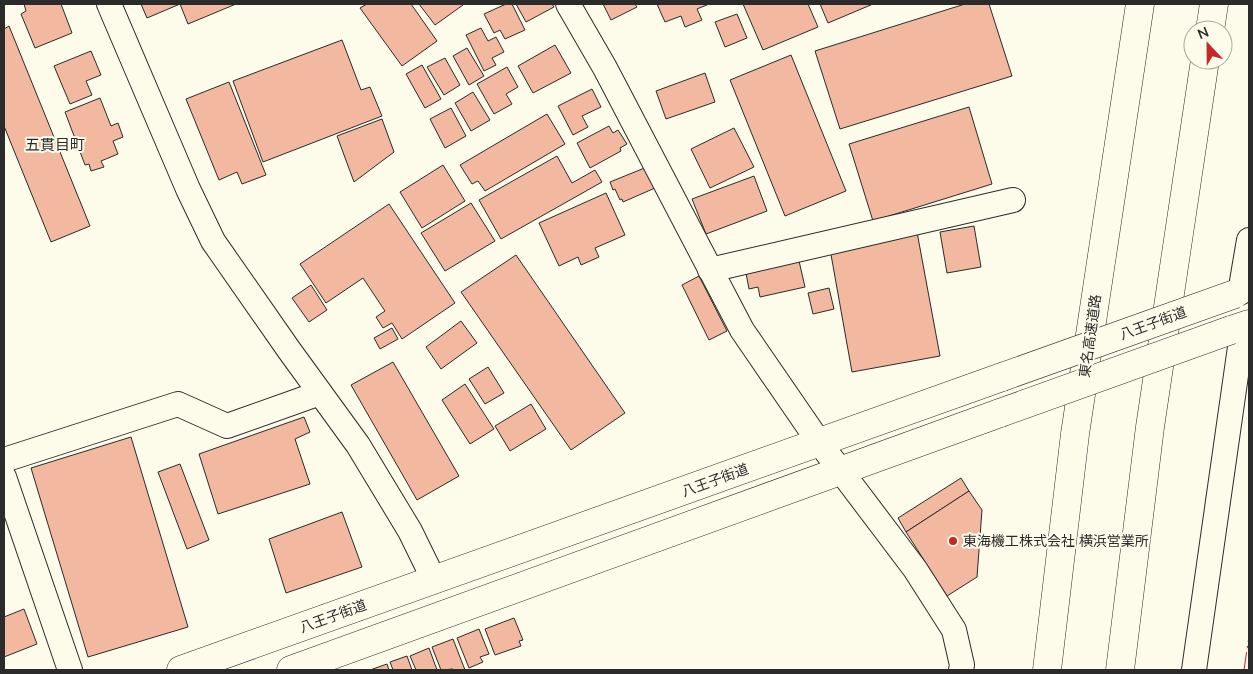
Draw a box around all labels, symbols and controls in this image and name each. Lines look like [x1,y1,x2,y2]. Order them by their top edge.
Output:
north arrow [1183,20,1233,70]
text: N [1195,23,1211,43]
district label: 五貫目町 [25,135,85,154]
street label: 東名高速道路 [1075,293,1105,379]
street label: 八王子街道 [1117,303,1189,343]
street label: 八王子街道 [679,460,751,500]
place label: 東海機工株式会社 横浜営業所 [963,532,1149,550]
marker: 東海機工株式会社 横浜営業所 [947,535,959,547]
street label: 八王子街道 [297,596,369,636]

